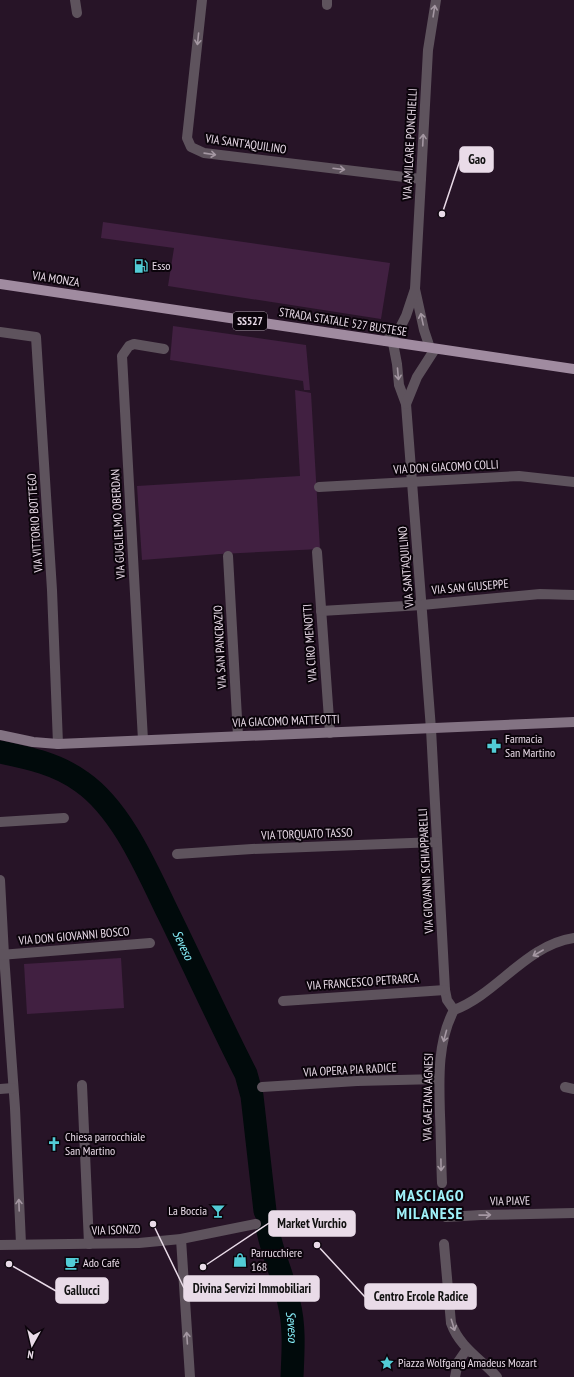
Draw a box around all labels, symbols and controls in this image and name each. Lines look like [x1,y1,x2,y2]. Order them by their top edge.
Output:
one-way arrow [430,5,438,18]
one-way arrow [194,32,201,45]
street label: VIA AMILCARE PONCHIELLI [399,88,420,201]
street label: VIA SANT'AQUILINO [204,130,288,157]
one-way arrow [420,134,427,147]
callout: Gao [460,147,493,172]
one-way arrow [203,150,216,158]
text: Gao [468,151,486,168]
one-way arrow [332,166,345,173]
fuel station icon: Esso [133,258,149,274]
place label: Esso [152,258,170,273]
street label: VIA MONZA [30,267,81,290]
street label: STRADA STATALE 527 BUSTESE [278,304,408,339]
road number: SS527 [233,312,267,330]
one-way arrow [417,313,425,326]
one-way arrow [394,367,402,380]
street label: VIA DON GIACOMO COLLI [392,456,499,477]
street label: VIA GUGLIELMO OBERDAN [107,469,128,580]
street label: VIA VITTORIO BOTTEGO [24,473,46,574]
street label: VIA SANT'AQUILINO [394,525,417,609]
street label: VIA SAN GIUSEPPE [430,576,509,597]
street label: VIA SAN PANCRAZIO [210,604,229,690]
street label: VIA CIRO MENOTTI [299,604,320,684]
street label: VIA GIACOMO MATTEOTTI [231,711,340,730]
place label: Farmacia San Martino [505,731,555,760]
pharmacy icon: Farmacia San Martino [486,738,502,754]
street label: VIA GIOVANNI SCHIAPPARELLI [415,808,436,935]
street label: VIA TORQUATO TASSO [260,824,353,843]
street label: VIA DON GIOVANNI BOSCO [17,923,130,948]
water label: Seveso [169,927,198,964]
one-way arrow [532,949,544,957]
street label: VIA FRANCESCO PETRARCA [305,970,420,993]
one-way arrow [440,1029,448,1042]
street label: VIA GAETANA AGNESI [419,1053,436,1142]
street label: VIA OPERA PIA RADICE [302,1060,397,1079]
place label: Chiesa parrocchiale San Martino [65,1129,145,1158]
church icon: Chiesa parrocchiale San Martino [46,1136,62,1152]
one-way arrow [438,1158,445,1171]
district label: MASCIAGO MILANESE [395,1185,465,1223]
street label: VIA PIAVE [489,1193,530,1208]
one-way arrow [15,1199,23,1212]
place label: La Boccia [168,1203,207,1218]
bar icon: La Boccia [210,1203,226,1219]
callout: Market Vurchio [269,1211,355,1236]
one-way arrow [478,1211,491,1218]
text: Market Vurchio [277,1215,347,1232]
street label: VIA ISONZO [90,1221,141,1238]
place label: Parrucchiere 168 [251,1245,302,1274]
shop icon: Parrucchiere 168 [232,1252,248,1268]
cafe icon: Ado Café [64,1255,80,1271]
place label: Ado Café [83,1255,120,1270]
callout: Divina Servizi Immobiliari [184,1276,319,1301]
callout: Gallucci [56,1278,108,1303]
text: Divina Servizi Immobiliari [193,1280,311,1297]
text: Gallucci [64,1282,100,1299]
callout: Centro Ercole Radice [365,1284,476,1309]
text: Centro Ercole Radice [374,1288,469,1305]
water label: Seveso [282,1310,301,1344]
one-way arrow [450,1318,457,1331]
north arrow [12,1325,52,1365]
one-way arrow [184,1332,191,1345]
text: N [27,1348,35,1362]
place icon: Piazza Wolfgang Amadeus Mozart [379,1355,395,1371]
place label: Piazza Wolfgang Amadeus Mozart [398,1355,537,1370]

